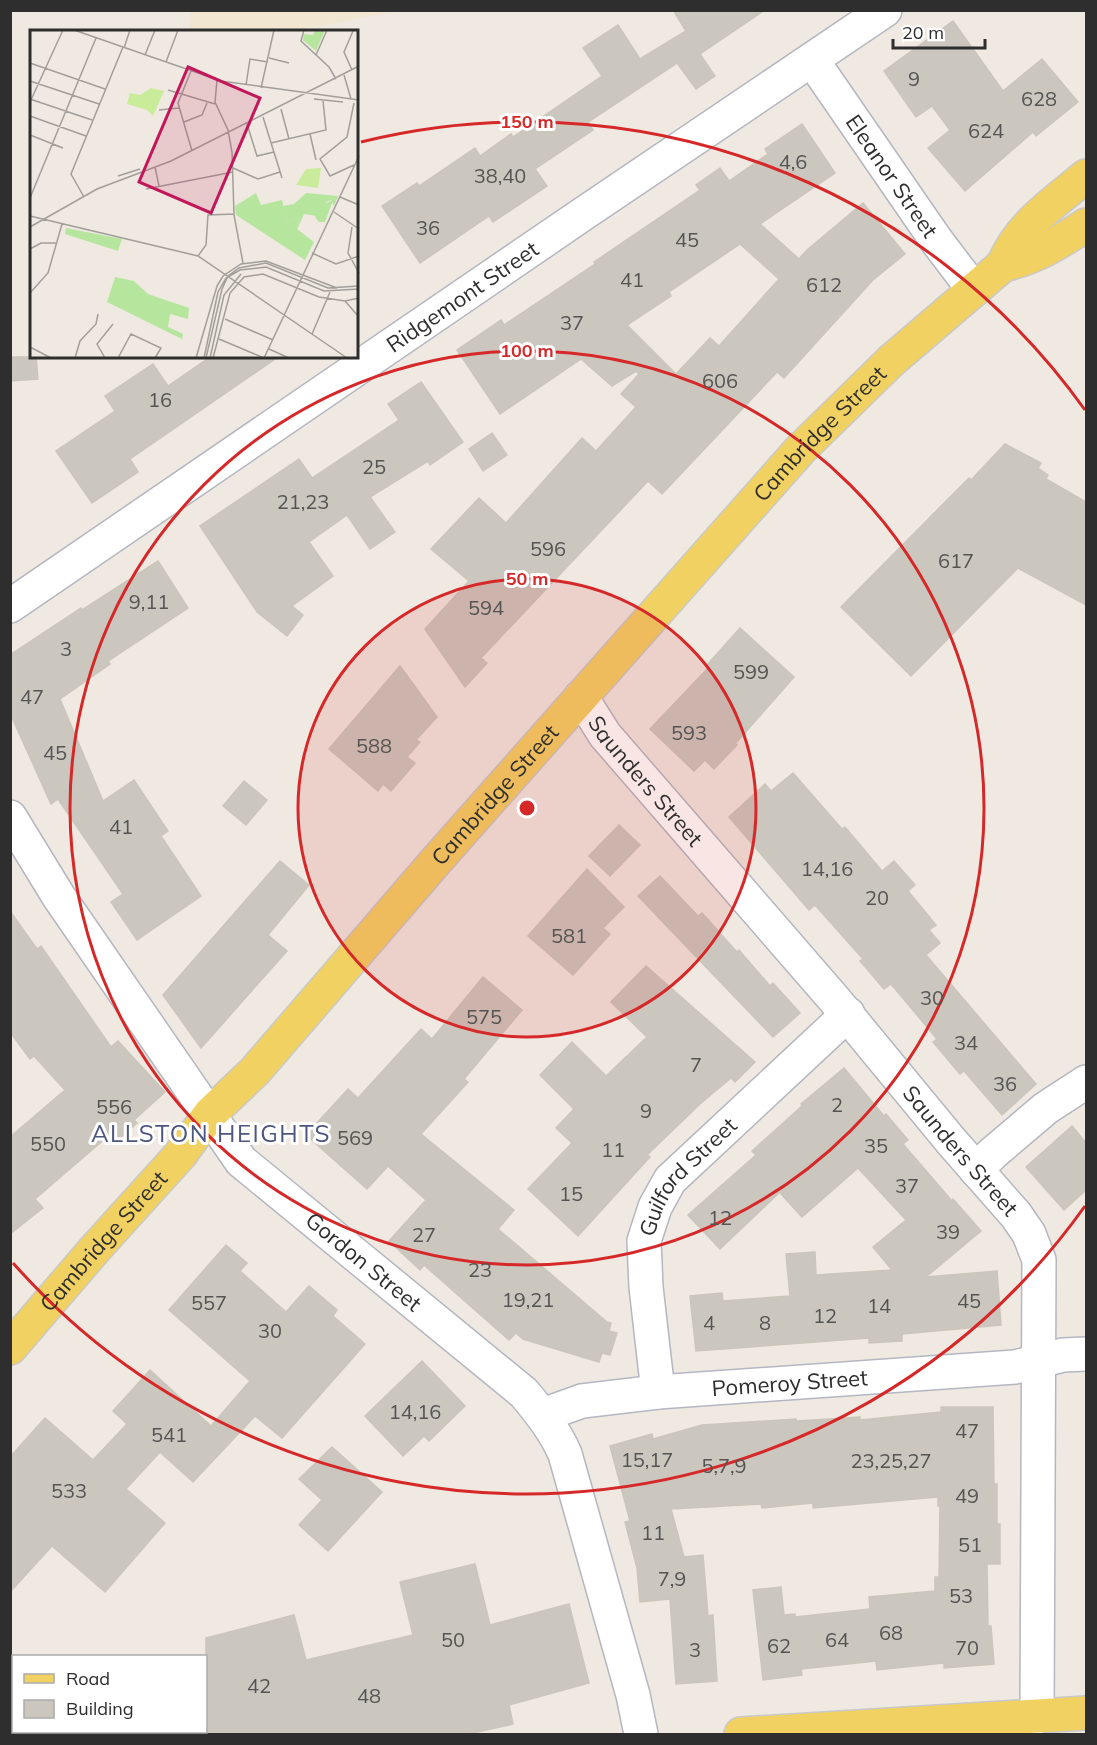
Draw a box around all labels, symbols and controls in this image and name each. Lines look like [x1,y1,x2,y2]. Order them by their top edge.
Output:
scale bar [893,12,984,50]
text: 20 m [902,21,944,44]
inset map [30,30,358,358]
house number: 9 [908,66,920,91]
house number: 628 [1021,86,1057,111]
street label: Eleanor Street [840,109,944,243]
text: 150 m [500,110,554,133]
house number: 624 [968,118,1004,143]
house number: 4,6 [779,149,807,174]
house number: 38,40 [474,163,526,188]
house number: 36 [416,215,440,240]
house number: 45 [675,227,699,252]
street label: Ridgemont Street [381,235,544,358]
house number: 41 [620,267,644,292]
house number: 612 [806,272,842,297]
house number: 37 [560,310,584,335]
text: 100 m [500,339,554,362]
street label: Cambridge Street [747,359,892,507]
house number: 606 [702,368,738,393]
house number: 16 [148,387,172,412]
house number: 25 [362,454,386,479]
house number: 21,23 [277,489,329,514]
house number: 596 [530,536,566,561]
house number: 617 [938,548,974,573]
text: 50 m [506,567,548,590]
house number: 9,11 [129,589,169,614]
house number: 594 [468,595,504,620]
house number: 3 [60,636,72,661]
house number: 599 [733,659,769,684]
house number: 47 [20,684,44,709]
street label: Saunders Street [582,710,709,852]
street label: Cambridge Street [425,718,565,871]
house number: 593 [671,720,707,745]
house number: 588 [356,733,392,758]
house number: 45 [43,740,67,765]
centre of rings [517,798,537,818]
house number: 41 [109,814,133,839]
house number: 14,16 [801,856,853,881]
house number: 20 [865,885,889,910]
house number: 581 [551,923,587,948]
house number: 30 [920,985,944,1010]
house number: 575 [466,1004,502,1029]
house number: 34 [954,1030,978,1055]
house number: 7 [690,1052,702,1077]
house number: 36 [993,1071,1017,1096]
street label: Saunders Street [897,1080,1025,1222]
house number: 2 [831,1092,843,1117]
house number: 556 [96,1094,132,1119]
house number: 9 [640,1098,652,1123]
street label: Guilford Street [633,1111,743,1240]
district label: ALLSTON HEIGHTS [91,1118,331,1148]
house number: 569 [337,1125,373,1150]
house number: 550 [30,1131,66,1156]
house number: 35 [864,1133,888,1158]
house number: 11 [601,1137,625,1162]
street label: Cambridge Street [34,1165,173,1317]
house number: 37 [895,1173,919,1198]
house number: 15 [559,1181,583,1206]
house number: 12 [708,1205,732,1230]
street label: Gordon Street [300,1206,428,1317]
house number: 39 [936,1219,960,1244]
house number: 27 [412,1222,436,1247]
house number: 23 [468,1257,492,1282]
house number: 19,21 [502,1287,554,1312]
house number: 45 [957,1288,981,1313]
house number: 557 [191,1290,227,1315]
house number: 14 [867,1293,891,1318]
house number: 12 [813,1303,837,1328]
house number: 4 [703,1310,715,1335]
house number: 8 [759,1310,771,1335]
house number: 30 [258,1318,282,1343]
street label: Pomeroy Street [711,1363,869,1402]
house number: 14,16 [389,1399,441,1424]
house number: 47 [955,1418,979,1443]
house number: 541 [151,1422,187,1447]
house number: 15,17 [621,1447,673,1472]
house number: 23,25,27 [850,1448,932,1473]
house number: 5,7,9 [701,1453,747,1478]
house number: 533 [51,1478,87,1503]
house number: 49 [955,1483,979,1508]
house number: 11 [641,1520,665,1545]
house number: 51 [958,1532,982,1557]
house number: 7,9 [658,1566,686,1591]
house number: 53 [949,1583,973,1608]
house number: 68 [879,1620,903,1645]
house number: 50 [441,1627,465,1652]
house number: 64 [825,1627,849,1652]
house number: 62 [767,1633,791,1658]
house number: 70 [955,1635,979,1660]
house number: 3 [689,1637,701,1662]
legend [12,1655,207,1733]
text: Road [66,1667,110,1690]
house number: 42 [247,1673,271,1698]
house number: 48 [357,1683,381,1708]
text: Building [66,1697,134,1720]

